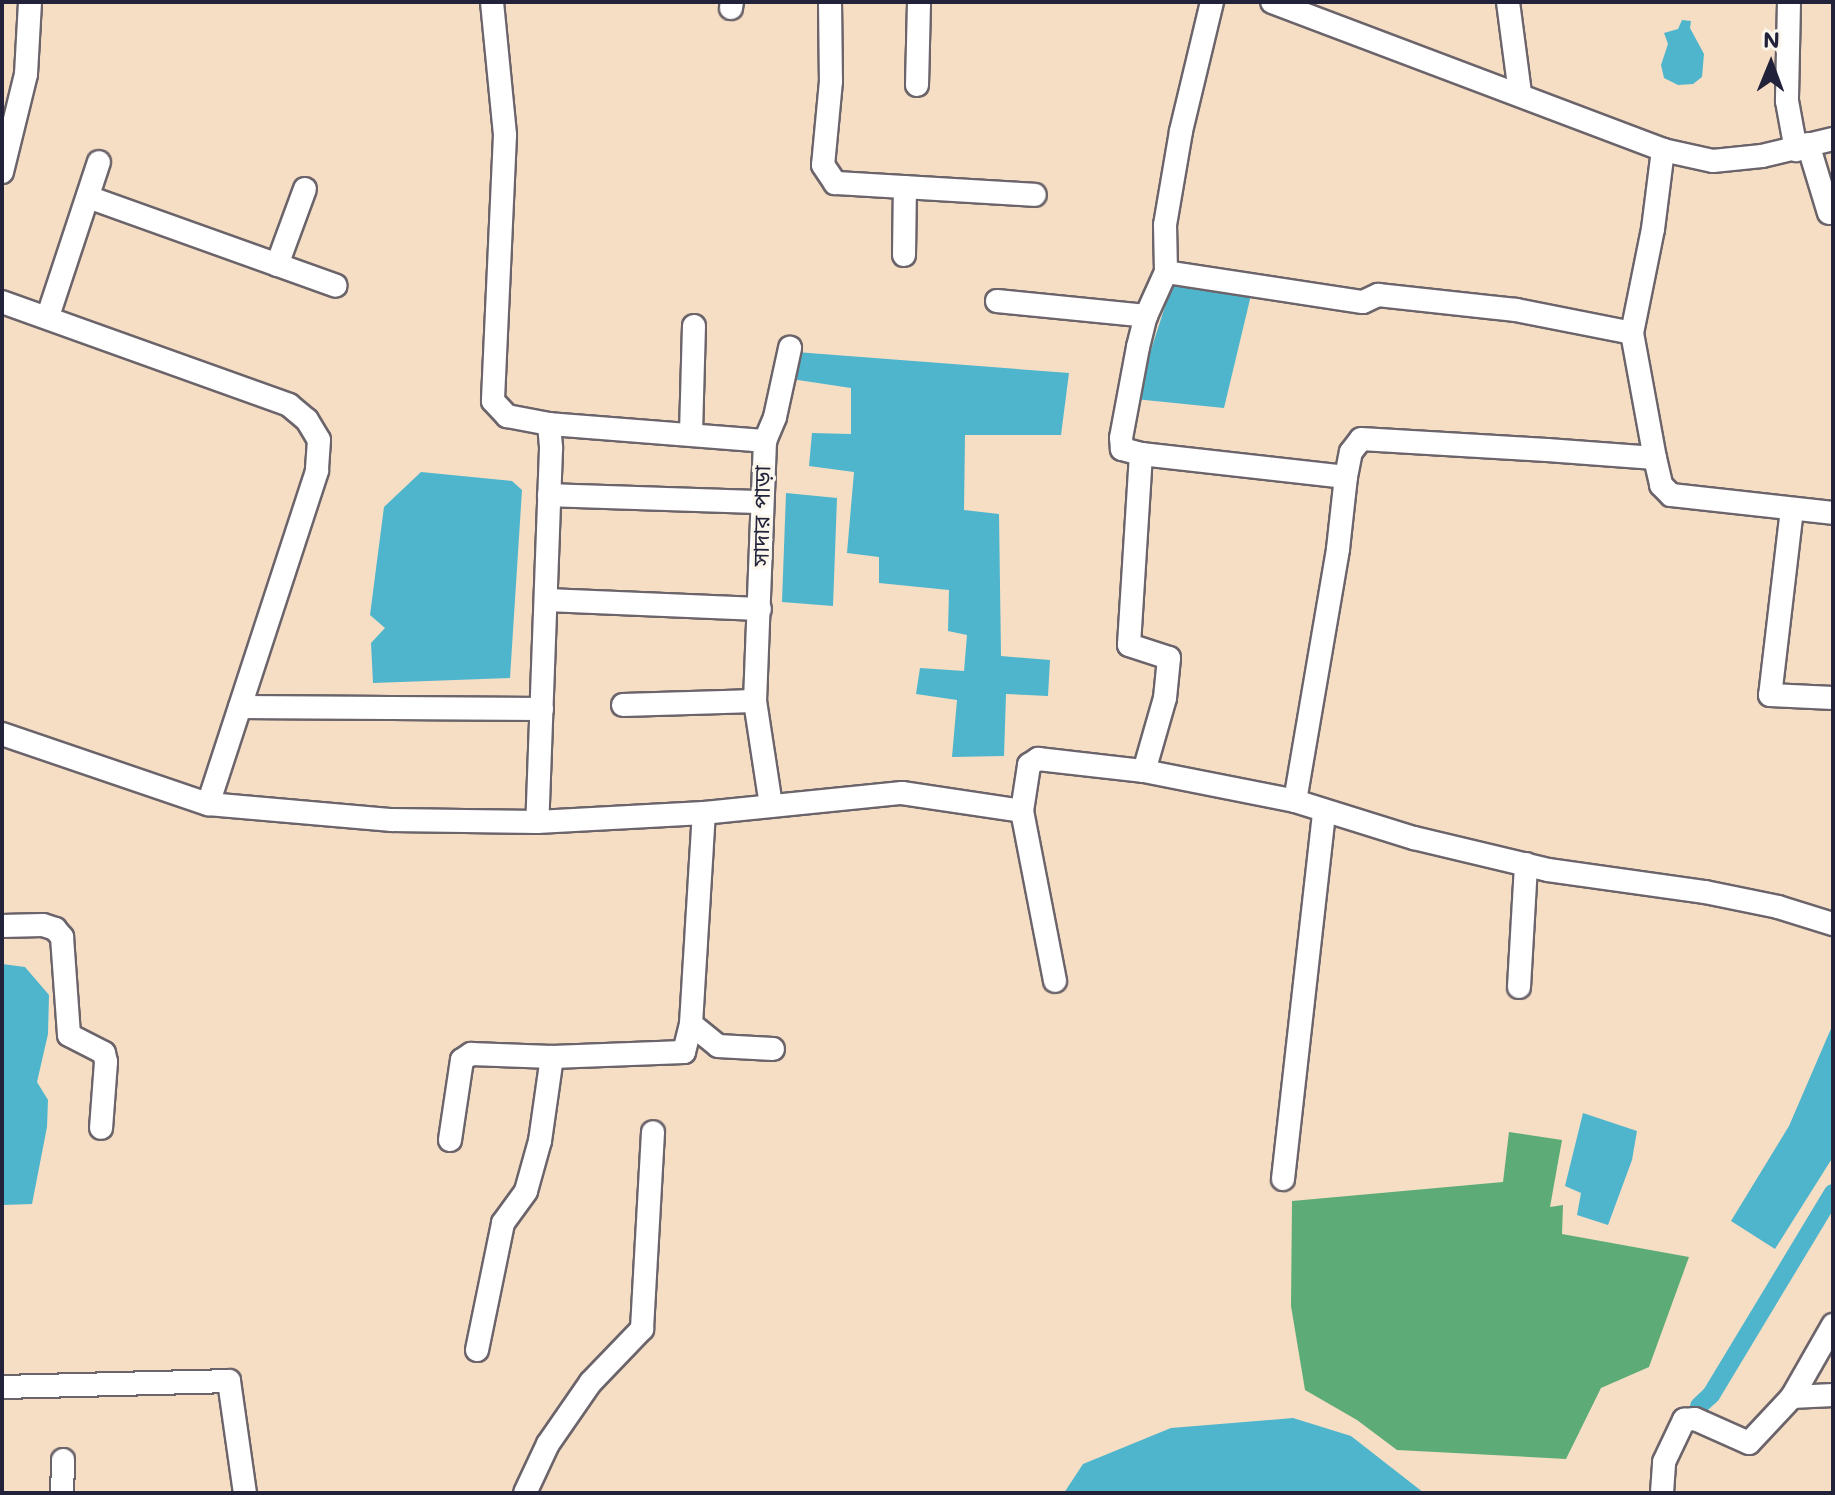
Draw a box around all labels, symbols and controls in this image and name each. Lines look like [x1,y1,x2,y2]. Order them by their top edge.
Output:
north arrow [1731,24,1811,104]
text: N [1763,25,1780,54]
street label: সাদার পাড়া [747,465,775,567]

